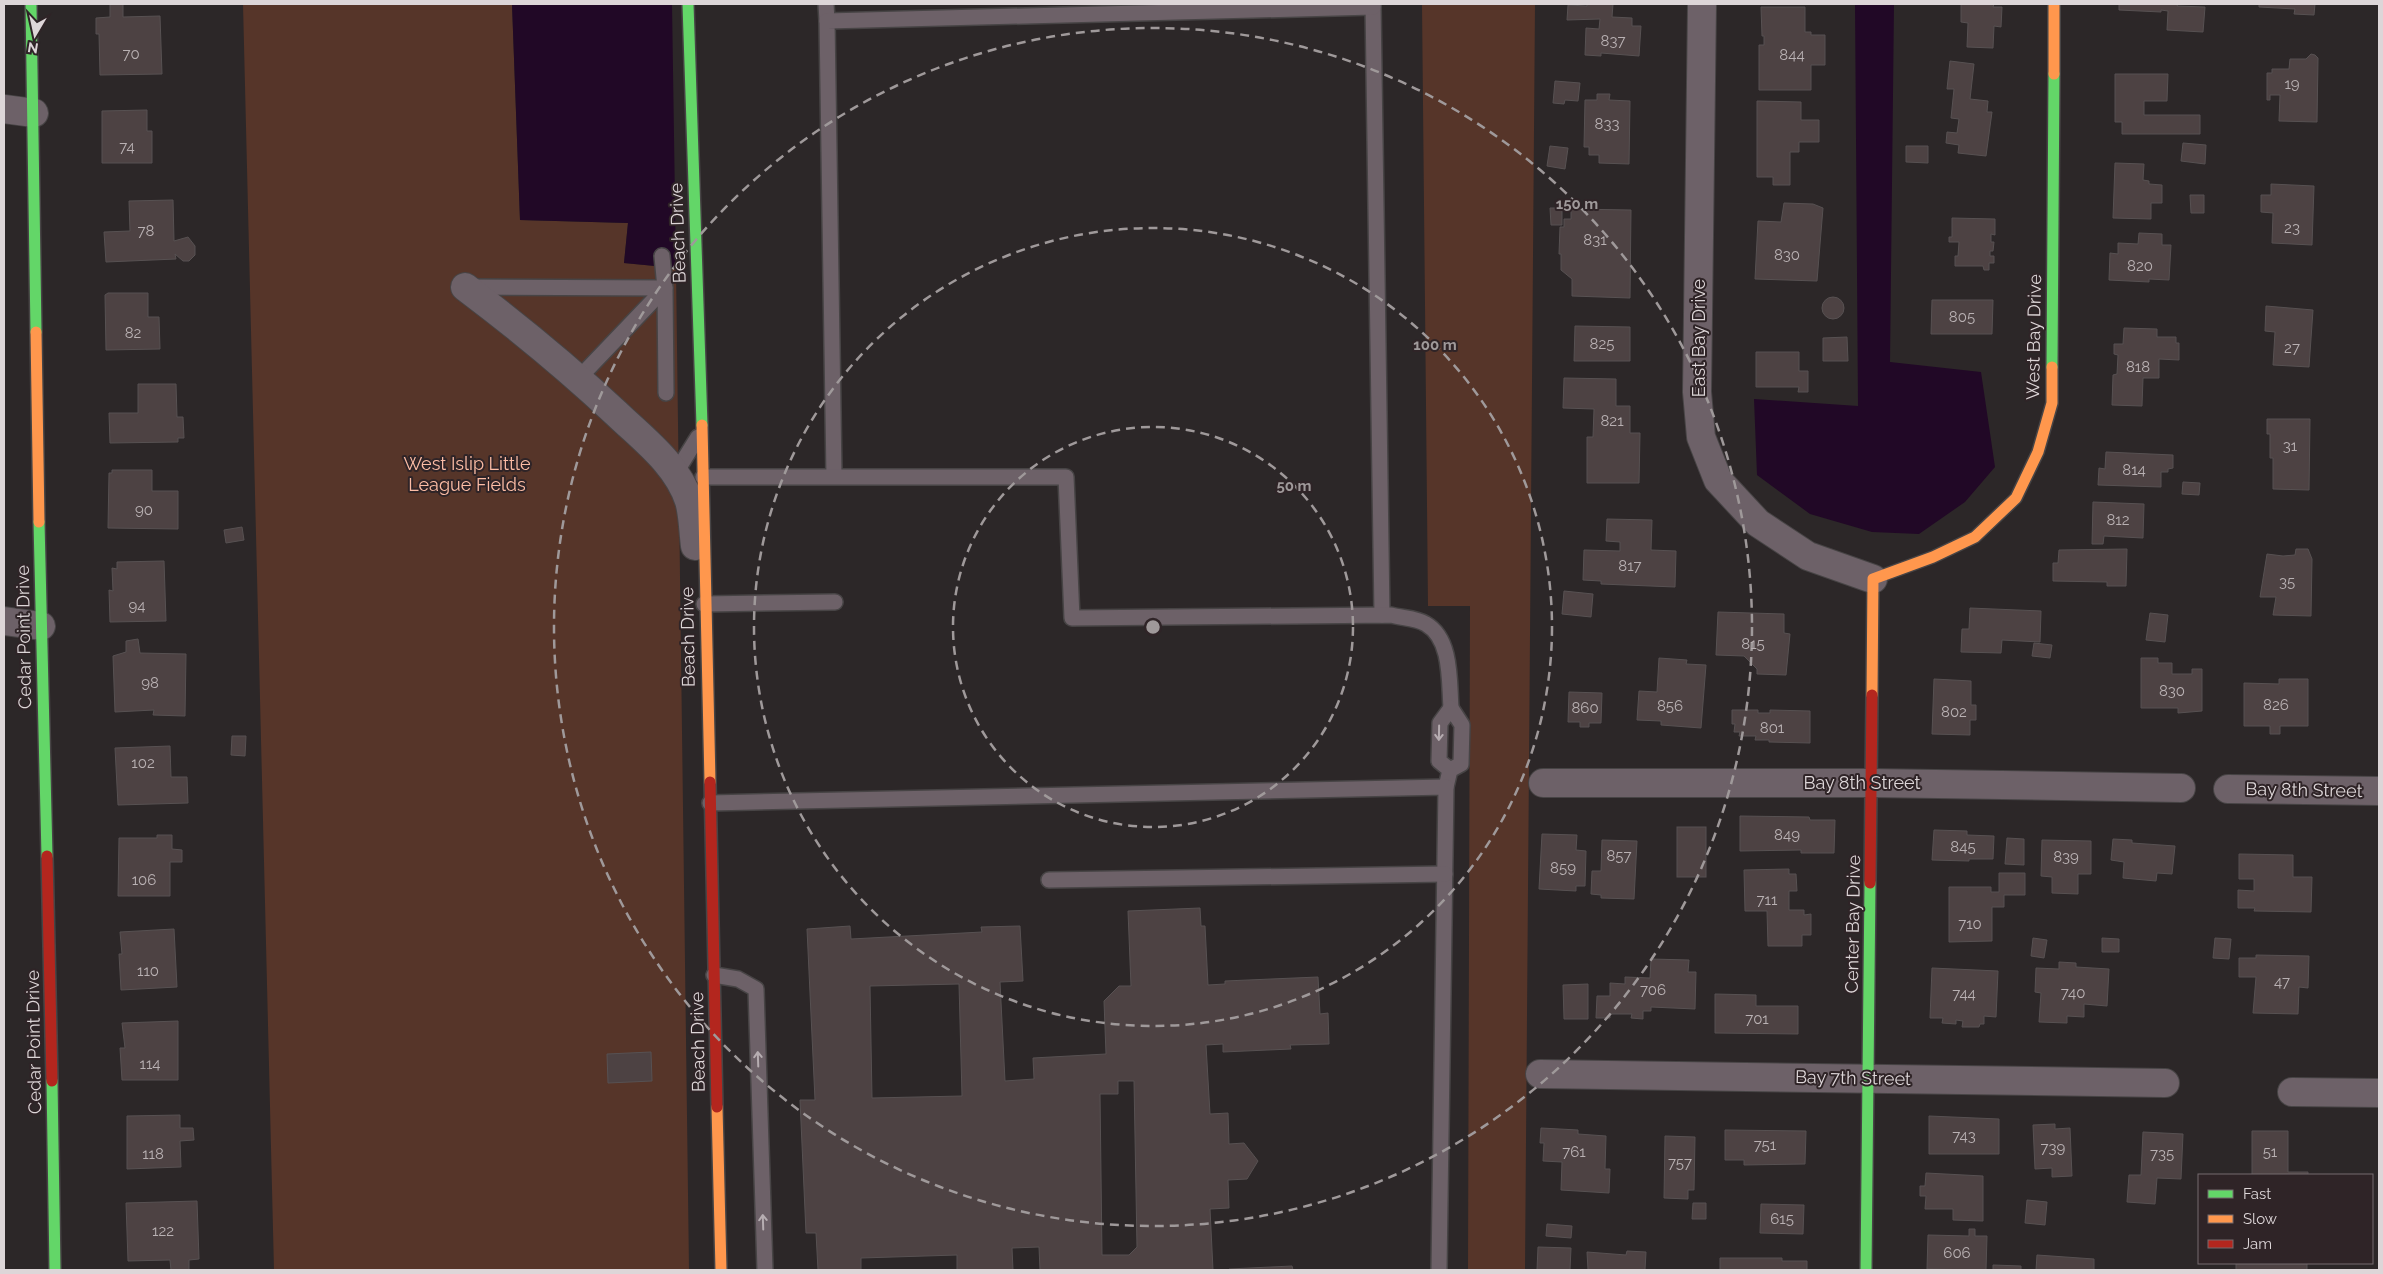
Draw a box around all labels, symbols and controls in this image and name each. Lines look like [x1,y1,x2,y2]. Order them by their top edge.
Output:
north arrow [10,10,60,60]
house number: 837 [1601,32,1625,50]
text: N [26,39,39,57]
house number: 70 [122,45,140,63]
house number: 844 [1779,46,1805,64]
house number: 19 [2284,75,2300,93]
house number: 833 [1595,115,1619,133]
house number: 74 [119,138,135,156]
street label: Beach Drive [665,182,690,283]
text: 150 m [1556,195,1598,213]
house number: 23 [2284,219,2300,237]
house number: 78 [138,222,155,240]
house number: 831 [1583,231,1607,249]
house number: 830 [1774,246,1800,264]
house number: 820 [2127,257,2153,275]
street label: West Bay Drive [2022,273,2045,400]
street label: East Bay Drive [1688,278,1709,397]
house number: 805 [1949,308,1975,326]
house number: 82 [125,324,142,342]
house number: 825 [1590,335,1614,353]
text: 100 m [1413,336,1457,354]
house number: 27 [2284,339,2300,357]
house number: 818 [2126,358,2150,376]
house number: 821 [1600,412,1624,430]
house number: 31 [2283,437,2298,455]
park label: West Islip Little League Fields [403,453,531,495]
house number: 814 [2122,461,2146,479]
text: 50 m [1276,477,1312,495]
house number: 90 [135,501,153,519]
house number: 812 [2106,511,2130,529]
house number: 817 [1618,557,1642,575]
street label: Cedar Point Drive [12,564,35,709]
house number: 35 [2279,573,2295,591]
street label: Beach Drive [676,586,699,687]
house number: 94 [129,597,145,615]
centre of rings [1144,618,1162,636]
house number: 815 [1741,635,1765,653]
house number: 98 [141,674,159,692]
house number: 830 [2159,682,2185,700]
house number: 826 [2263,696,2289,714]
house number: 856 [1657,697,1683,715]
house number: 860 [1571,699,1599,717]
house number: 802 [1941,703,1967,721]
house number: 801 [1760,719,1785,737]
one-way arrow [1435,725,1444,741]
house number: 102 [131,754,155,772]
street label: Bay 8th Street [1803,772,1921,793]
street label: Bay 8th Street [2245,778,2363,801]
house number: 849 [1774,826,1800,844]
house number: 845 [1950,838,1976,856]
house number: 857 [1606,847,1632,865]
house number: 839 [2053,848,2079,866]
street label: Center Bay Drive [1841,854,1864,993]
house number: 859 [1550,859,1576,877]
house number: 106 [132,871,156,889]
house number: 711 [1757,891,1778,909]
house number: 710 [1958,915,1982,933]
house number: 110 [137,962,159,980]
street label: Cedar Point Drive [22,969,45,1114]
house number: 47 [2274,973,2290,991]
house number: 706 [1640,981,1666,999]
house number: 740 [2061,984,2085,1002]
house number: 744 [1952,985,1976,1003]
street label: Beach Drive [686,991,709,1092]
house number: 701 [1745,1010,1769,1028]
one-way arrow [754,1051,763,1067]
house number: 114 [139,1055,161,1073]
street label: Bay 7th Street [1795,1066,1911,1089]
house number: 743 [1952,1127,1976,1145]
house number: 751 [1754,1136,1777,1154]
house number: 739 [2041,1139,2066,1157]
house number: 761 [1562,1143,1586,1161]
house number: 51 [2263,1143,2278,1161]
house number: 118 [142,1145,164,1163]
house number: 735 [2150,1145,2174,1163]
house number: 757 [1668,1154,1692,1172]
legend [2198,1174,2373,1264]
text: Fast [2243,1185,2271,1203]
house number: 615 [1770,1210,1794,1228]
text: Slow [2243,1210,2277,1228]
one-way arrow [759,1214,768,1230]
house number: 122 [152,1222,174,1240]
text: Jam [2243,1235,2272,1253]
house number: 606 [1943,1244,1971,1262]

